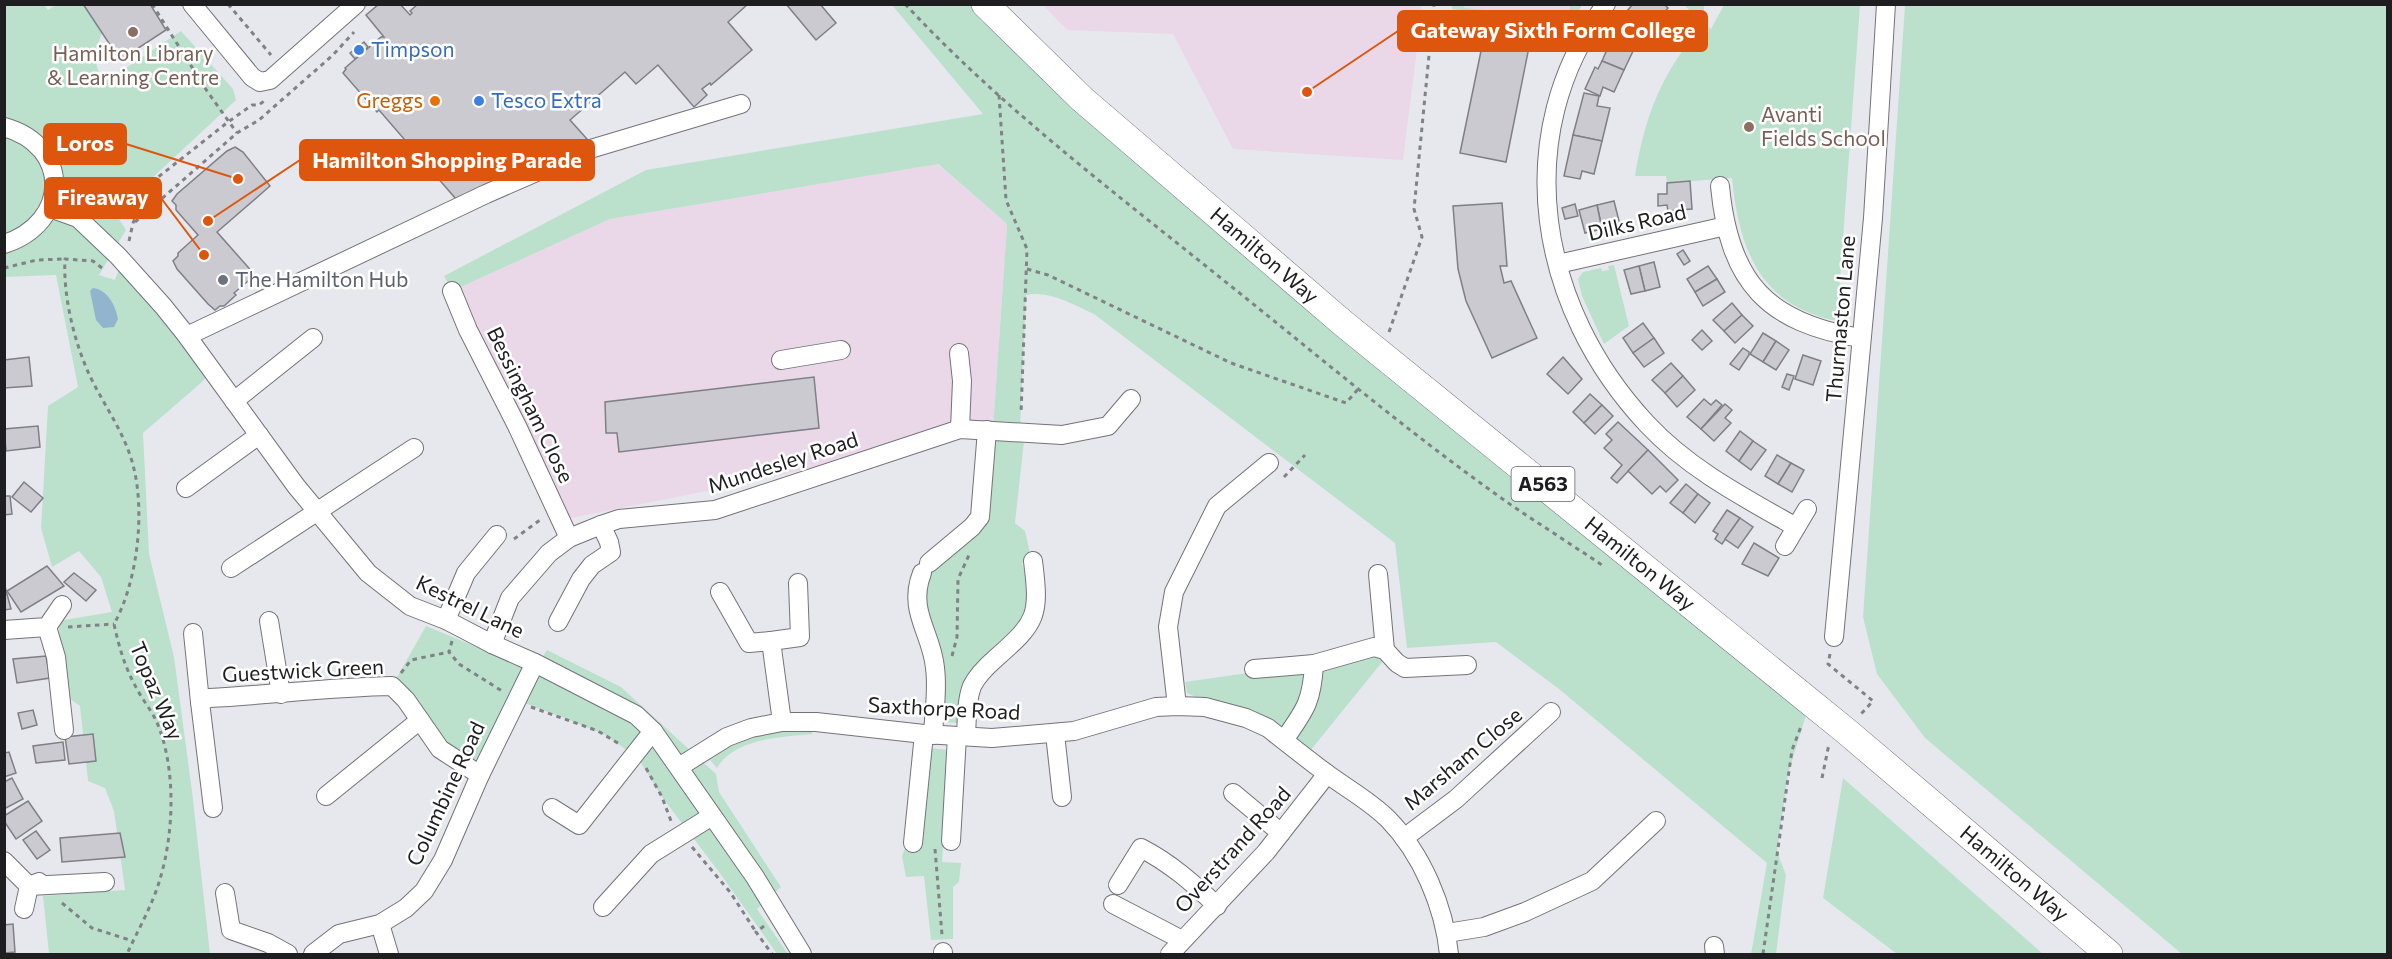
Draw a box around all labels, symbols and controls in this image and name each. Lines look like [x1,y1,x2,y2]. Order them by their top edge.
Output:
callout: Gateway Sixth Form College [1398,11,1707,51]
text: Gateway Sixth Form College [1410,16,1696,43]
marker: Hamilton Library & Learning Centre [126,25,140,39]
place label: Timpson [371,36,455,61]
place label: Hamilton Library & Learning Centre [47,40,219,89]
marker: Timpson [352,43,366,57]
place label: Greggs [356,87,423,112]
place label: Tesco Extra [491,87,602,112]
marker: Greggs [428,94,442,108]
marker: Tesco Extra [472,94,486,108]
place label: Avanti Fields School [1761,101,1886,150]
marker: Avanti Fields School [1742,120,1756,134]
callout: Loros [44,124,126,164]
text: Loros [56,129,114,156]
callout: Hamilton Shopping Parade [300,140,594,180]
text: Hamilton Shopping Parade [312,146,582,173]
callout: Fireaway [45,178,161,218]
text: Fireaway [57,183,149,210]
street label: Dilks Road [1585,198,1688,245]
street label: Hamilton Way [1206,201,1325,308]
street label: Thurmaston Lane [1820,234,1859,403]
place label: The Hamilton Hub [235,266,408,291]
marker: The Hamilton Hub [216,273,230,287]
street label: Bessingham Close [483,322,580,486]
street label: Mundesley Road [704,425,861,498]
road number: A563 [1512,467,1574,501]
street label: Hamilton Way [1581,511,1701,615]
street label: Kestrel Lane [413,569,529,643]
street label: Topaz Way [126,638,189,743]
street label: Guestwick Green [221,653,384,686]
street label: Saxthorpe Road [867,691,1021,724]
street label: Marsham Close [1398,701,1526,815]
street label: Columbine Road [400,717,489,869]
street label: Overstrand Road [1169,781,1295,917]
street label: Hamilton Way [1956,819,2075,926]

